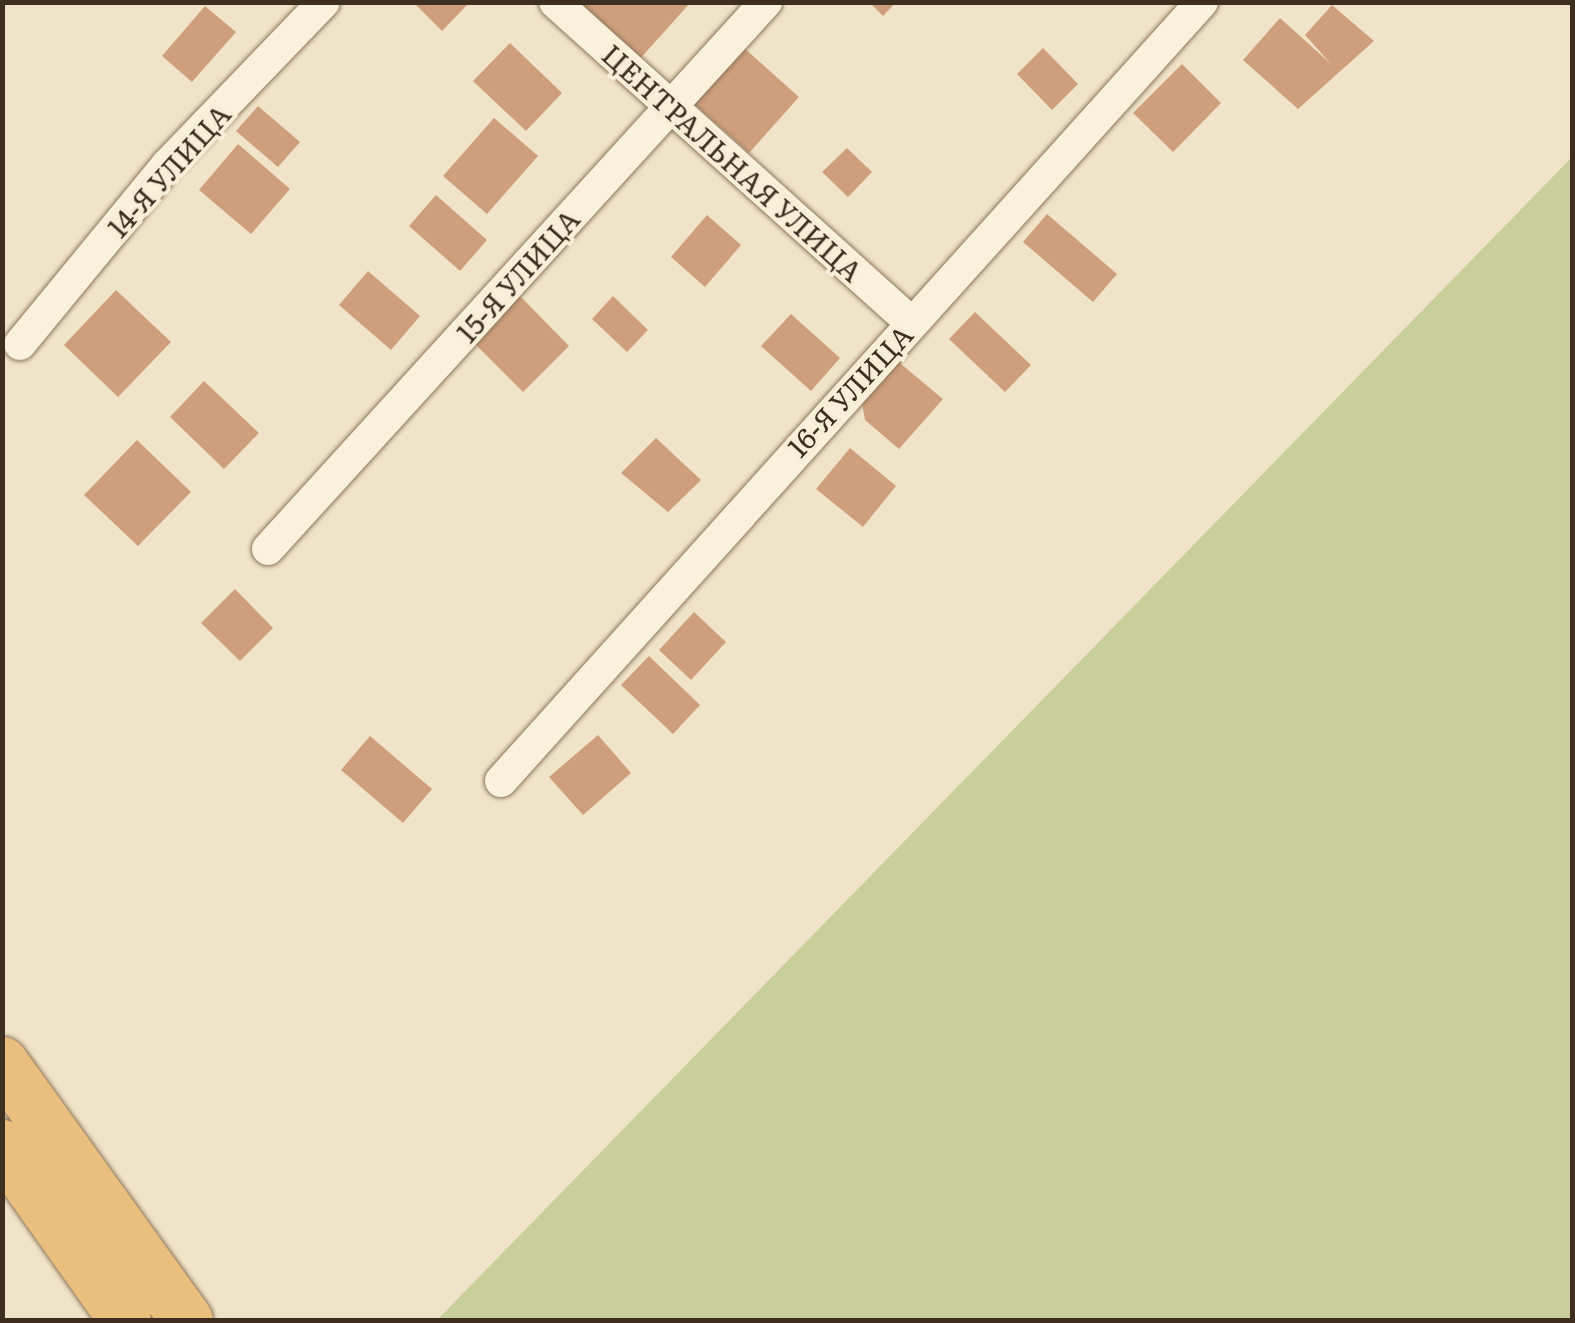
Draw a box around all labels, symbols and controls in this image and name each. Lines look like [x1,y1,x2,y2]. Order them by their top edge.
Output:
street label: ЦЕНТРАЛЬНАЯ УЛИЦА [596,36,870,288]
street label: 14-Я УЛИЦА [100,97,236,243]
street label: 15-Я УЛИЦА [449,202,585,348]
street label: 16-Я УЛИЦА [779,317,919,463]

